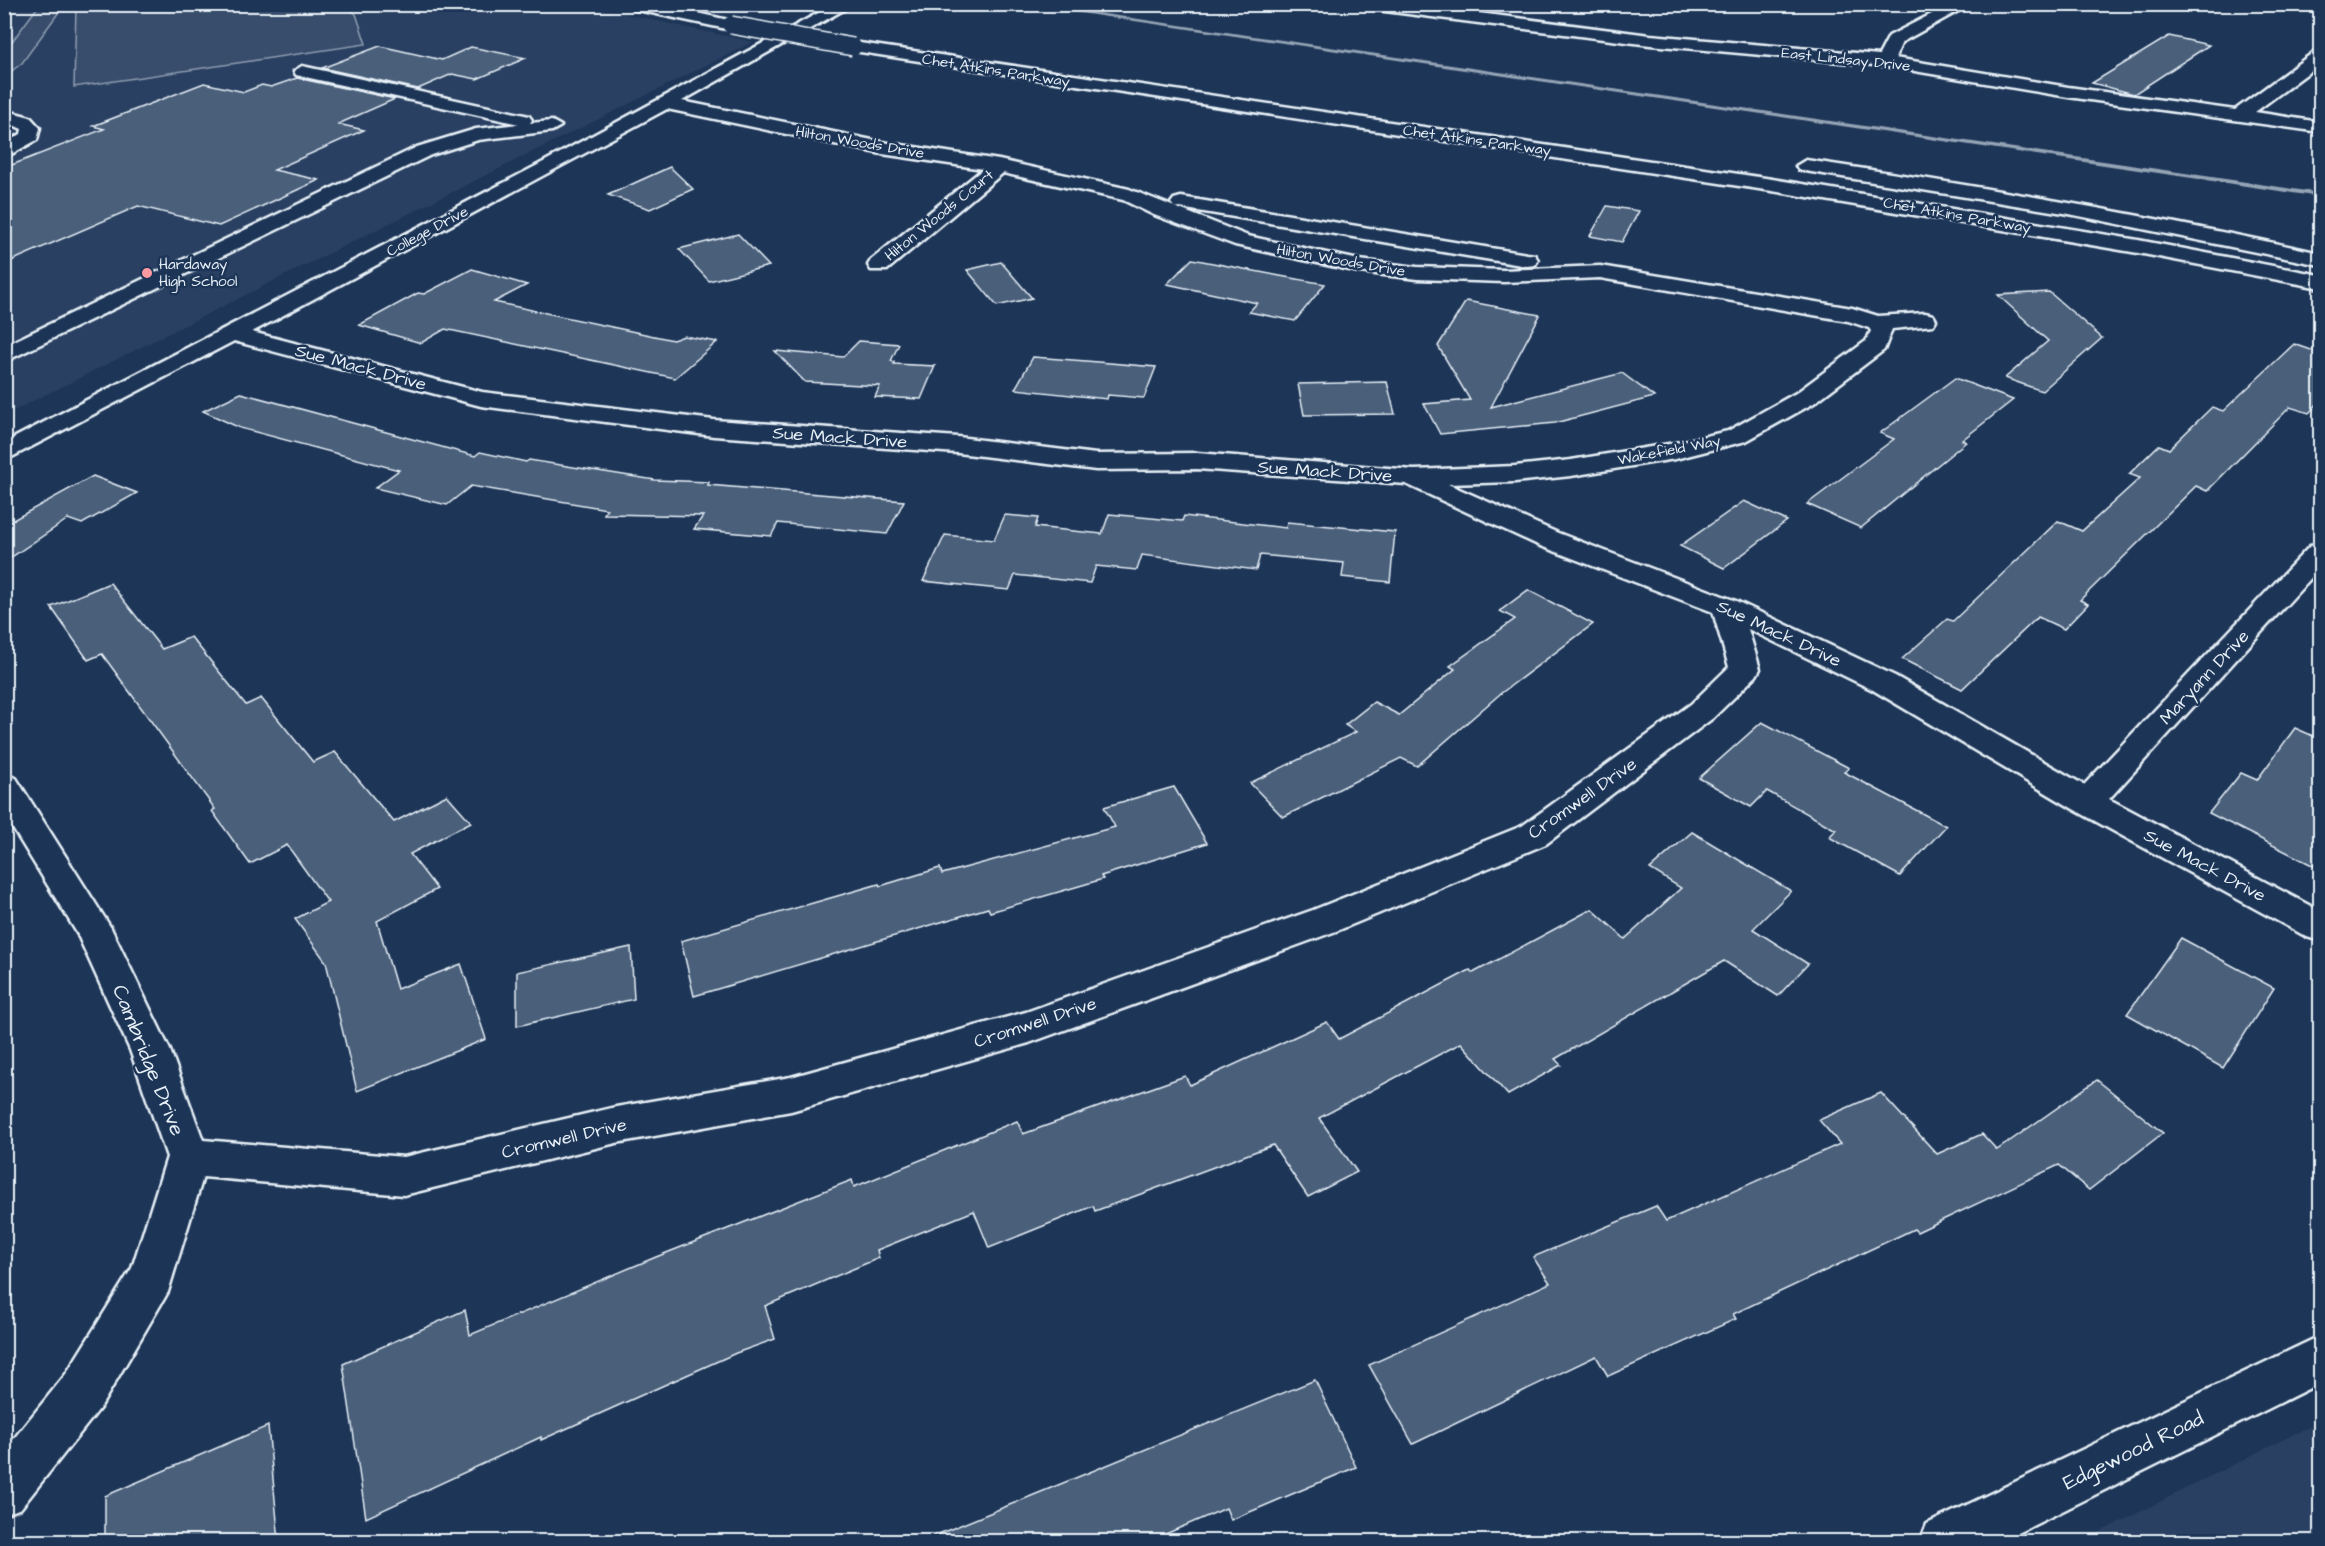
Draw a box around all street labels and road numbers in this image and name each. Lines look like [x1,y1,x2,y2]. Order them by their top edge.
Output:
street label: East Lindsay Drive [1780,42,1911,78]
street label: Chet Atkins Parkway [920,48,1071,94]
street label: Chet Atkins Parkway [1402,120,1552,162]
street label: Hilton Woods Drive [794,121,926,164]
street label: Hilton Woods Court [880,165,998,266]
street label: Chet Atkins Parkway [1881,192,2032,240]
street label: College Drive [383,201,472,263]
street label: Hilton Woods Drive [1275,239,1407,282]
street label: Sue Mack Drive [293,338,429,397]
street label: Sue Mack Drive [772,420,908,455]
street label: Wakefield Way [1616,430,1723,472]
street label: Sue Mack Drive [1257,454,1393,489]
street label: Sue Mack Drive [1712,594,1845,673]
street label: Maryann Drive [2154,624,2256,731]
street label: Cromwell Drive [1523,751,1642,845]
street label: Sue Mack Drive [2139,823,2270,908]
street label: Cambridge Drive [103,980,192,1141]
street label: Cromwell Drive [971,991,1100,1054]
street label: Cromwell Drive [499,1112,629,1165]
street label: Edgewood Road [2058,1404,2210,1499]

